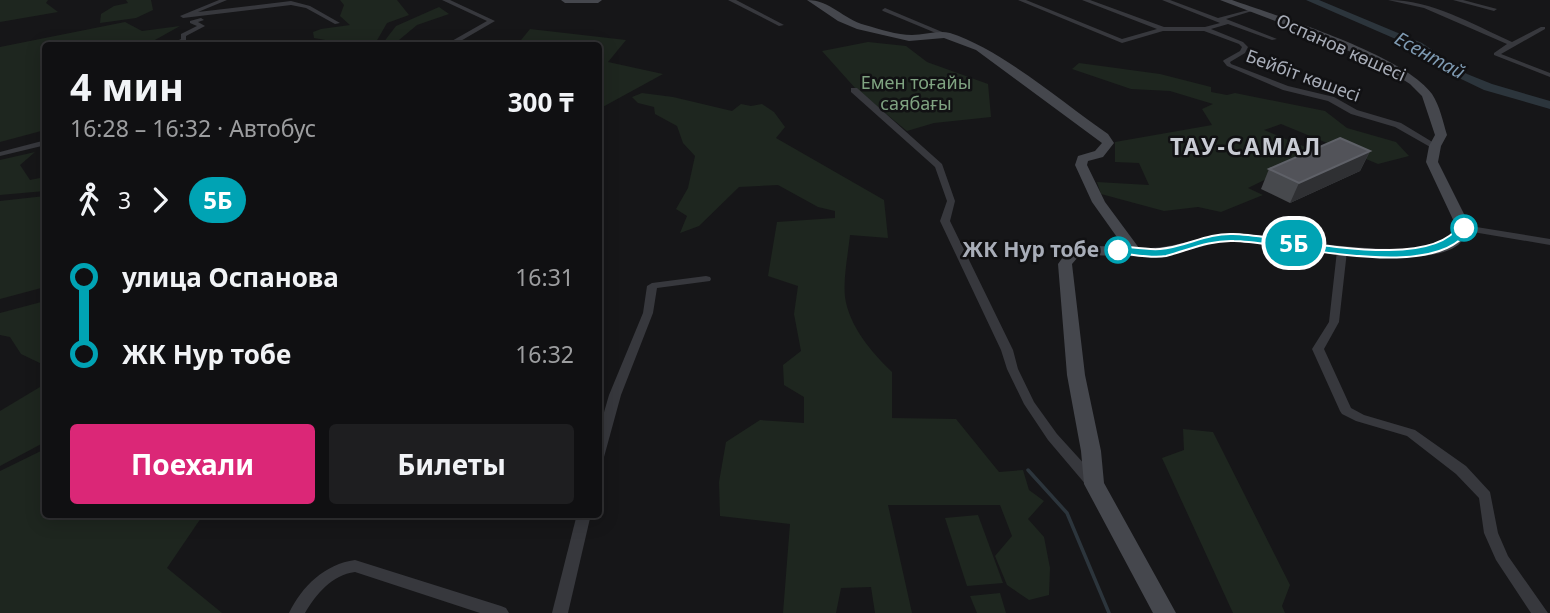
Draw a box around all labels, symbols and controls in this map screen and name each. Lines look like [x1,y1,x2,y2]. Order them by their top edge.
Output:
street label: Оспанов көшесі [1273,8,1410,86]
water label: Есентай [1390,25,1470,85]
street label: Бейбіт көшесі [1243,43,1364,107]
text: 4 мин [70,60,184,112]
park label: Емен тоғайы саябағы [861,70,971,115]
text: 300 ₸ [508,84,574,120]
text: 16:28 – 16:32 · Автобус [70,112,316,144]
district label: ТАУ-САМАЛ [1170,130,1322,162]
icon: walk [70,181,108,219]
icon: forward [141,181,179,219]
text: 5Б [203,183,232,216]
text: 3 [118,184,131,216]
unlabelled marker [1451,215,1477,241]
line badge: 5Б [1262,220,1326,266]
text: 5Б [1279,226,1309,259]
place label: ЖК Нур тобе [962,235,1099,263]
marker: ЖК Нур тобе [1105,237,1131,263]
text: улица Оспанова [122,259,339,295]
text: 16:31 [515,261,574,293]
text: ЖК Нур тобе [122,336,291,372]
text: 16:32 [515,338,574,370]
button: Поехали [70,424,315,504]
button: Билеты [329,424,574,504]

